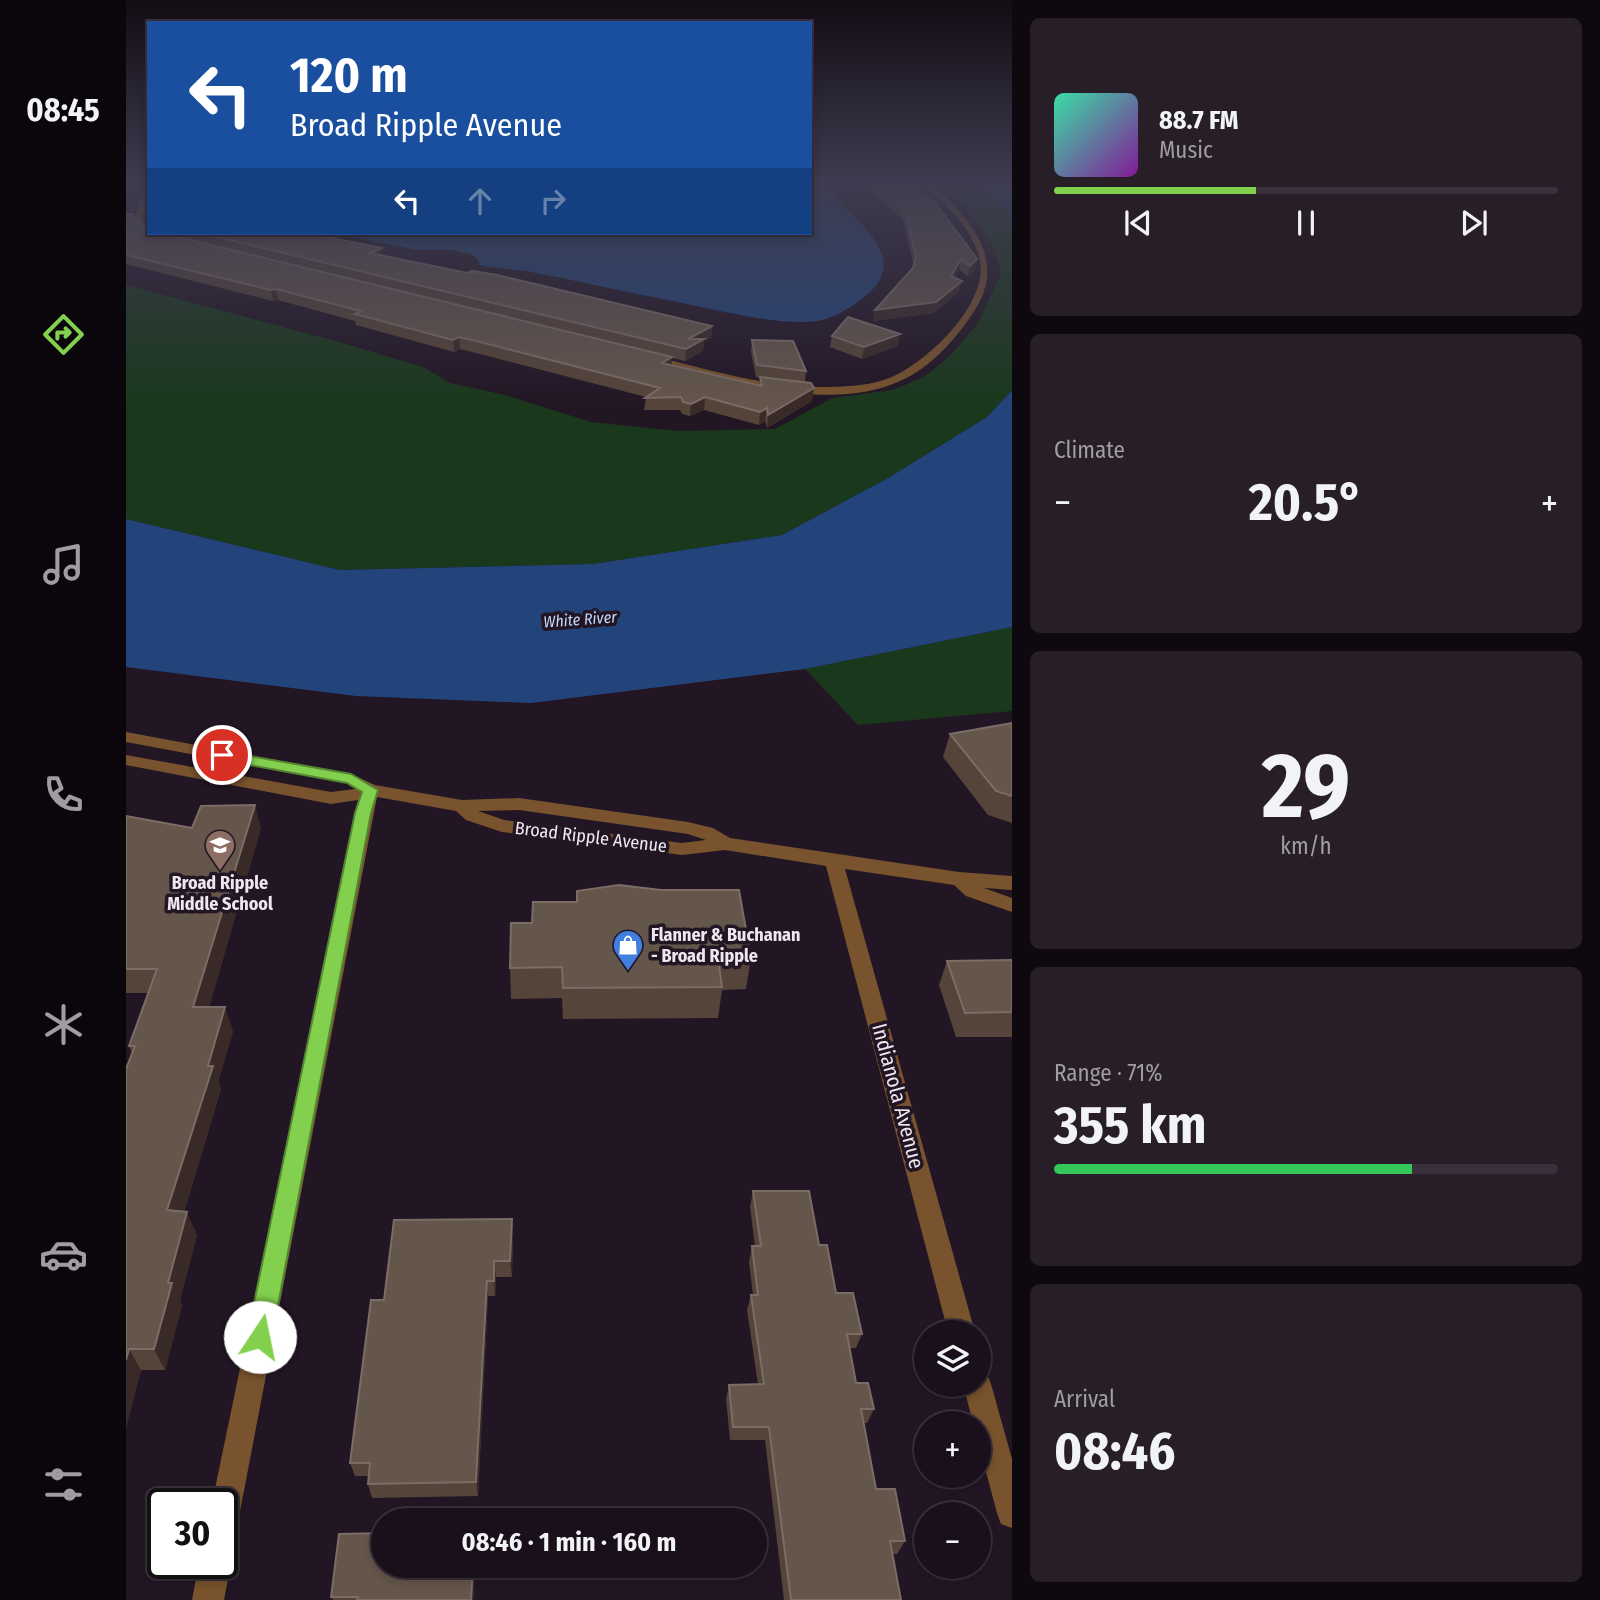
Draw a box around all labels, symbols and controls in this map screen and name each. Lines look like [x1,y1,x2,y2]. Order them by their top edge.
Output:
text: 120 m [290,46,408,105]
icon: left [175,49,266,140]
text: 08:45 [26,91,100,129]
text: 88.7 FM [1159,105,1238,136]
text: Broad Ripple Avenue [290,106,562,144]
text: Music [1159,136,1213,164]
icon: left [388,182,426,220]
icon: ahead [461,182,499,220]
icon: right [534,182,572,220]
icon: previous [1119,204,1157,242]
icon: pause [1287,204,1325,242]
icon: next [1455,204,1493,242]
icon: directions [39,310,88,359]
text: Climate [1054,436,1125,464]
text: 20.5° [1249,471,1363,534]
text: − [1054,480,1071,526]
text: + [1541,480,1558,526]
icon: music [39,540,88,589]
water label: White River [543,607,618,632]
pin [192,725,252,785]
text: 29 [1262,732,1350,841]
icon: arrive [203,736,241,774]
icon: phone [39,770,88,819]
street label: Broad Ripple Avenue [514,817,668,857]
school or university icon: Broad Ripple Middle School [203,828,237,872]
text: km/h [1280,832,1332,860]
place label: Broad Ripple Middle School [167,872,273,915]
place label: Flanner & Buchanan - Broad Ripple [651,924,801,967]
shop icon: Flanner & Buchanan - Broad Ripple [611,928,645,972]
icon: climate [39,1000,88,1049]
street label: Indianola Avenue [866,1021,930,1171]
text: Range · 71% [1054,1059,1162,1087]
text: 355 km [1054,1094,1206,1157]
icon: car [39,1230,88,1279]
position arrow [223,1300,297,1374]
map controls [914,1320,991,1579]
button: layers [914,1320,991,1397]
text: Arrival [1054,1385,1115,1413]
button: + [914,1411,991,1488]
text: 08:46 [1054,1420,1175,1483]
icon: filters [39,1460,88,1509]
speed limit sign: 30 [147,1488,238,1579]
button: − [914,1502,991,1579]
text: 08:46 · 1 min · 160 m [462,1527,676,1558]

